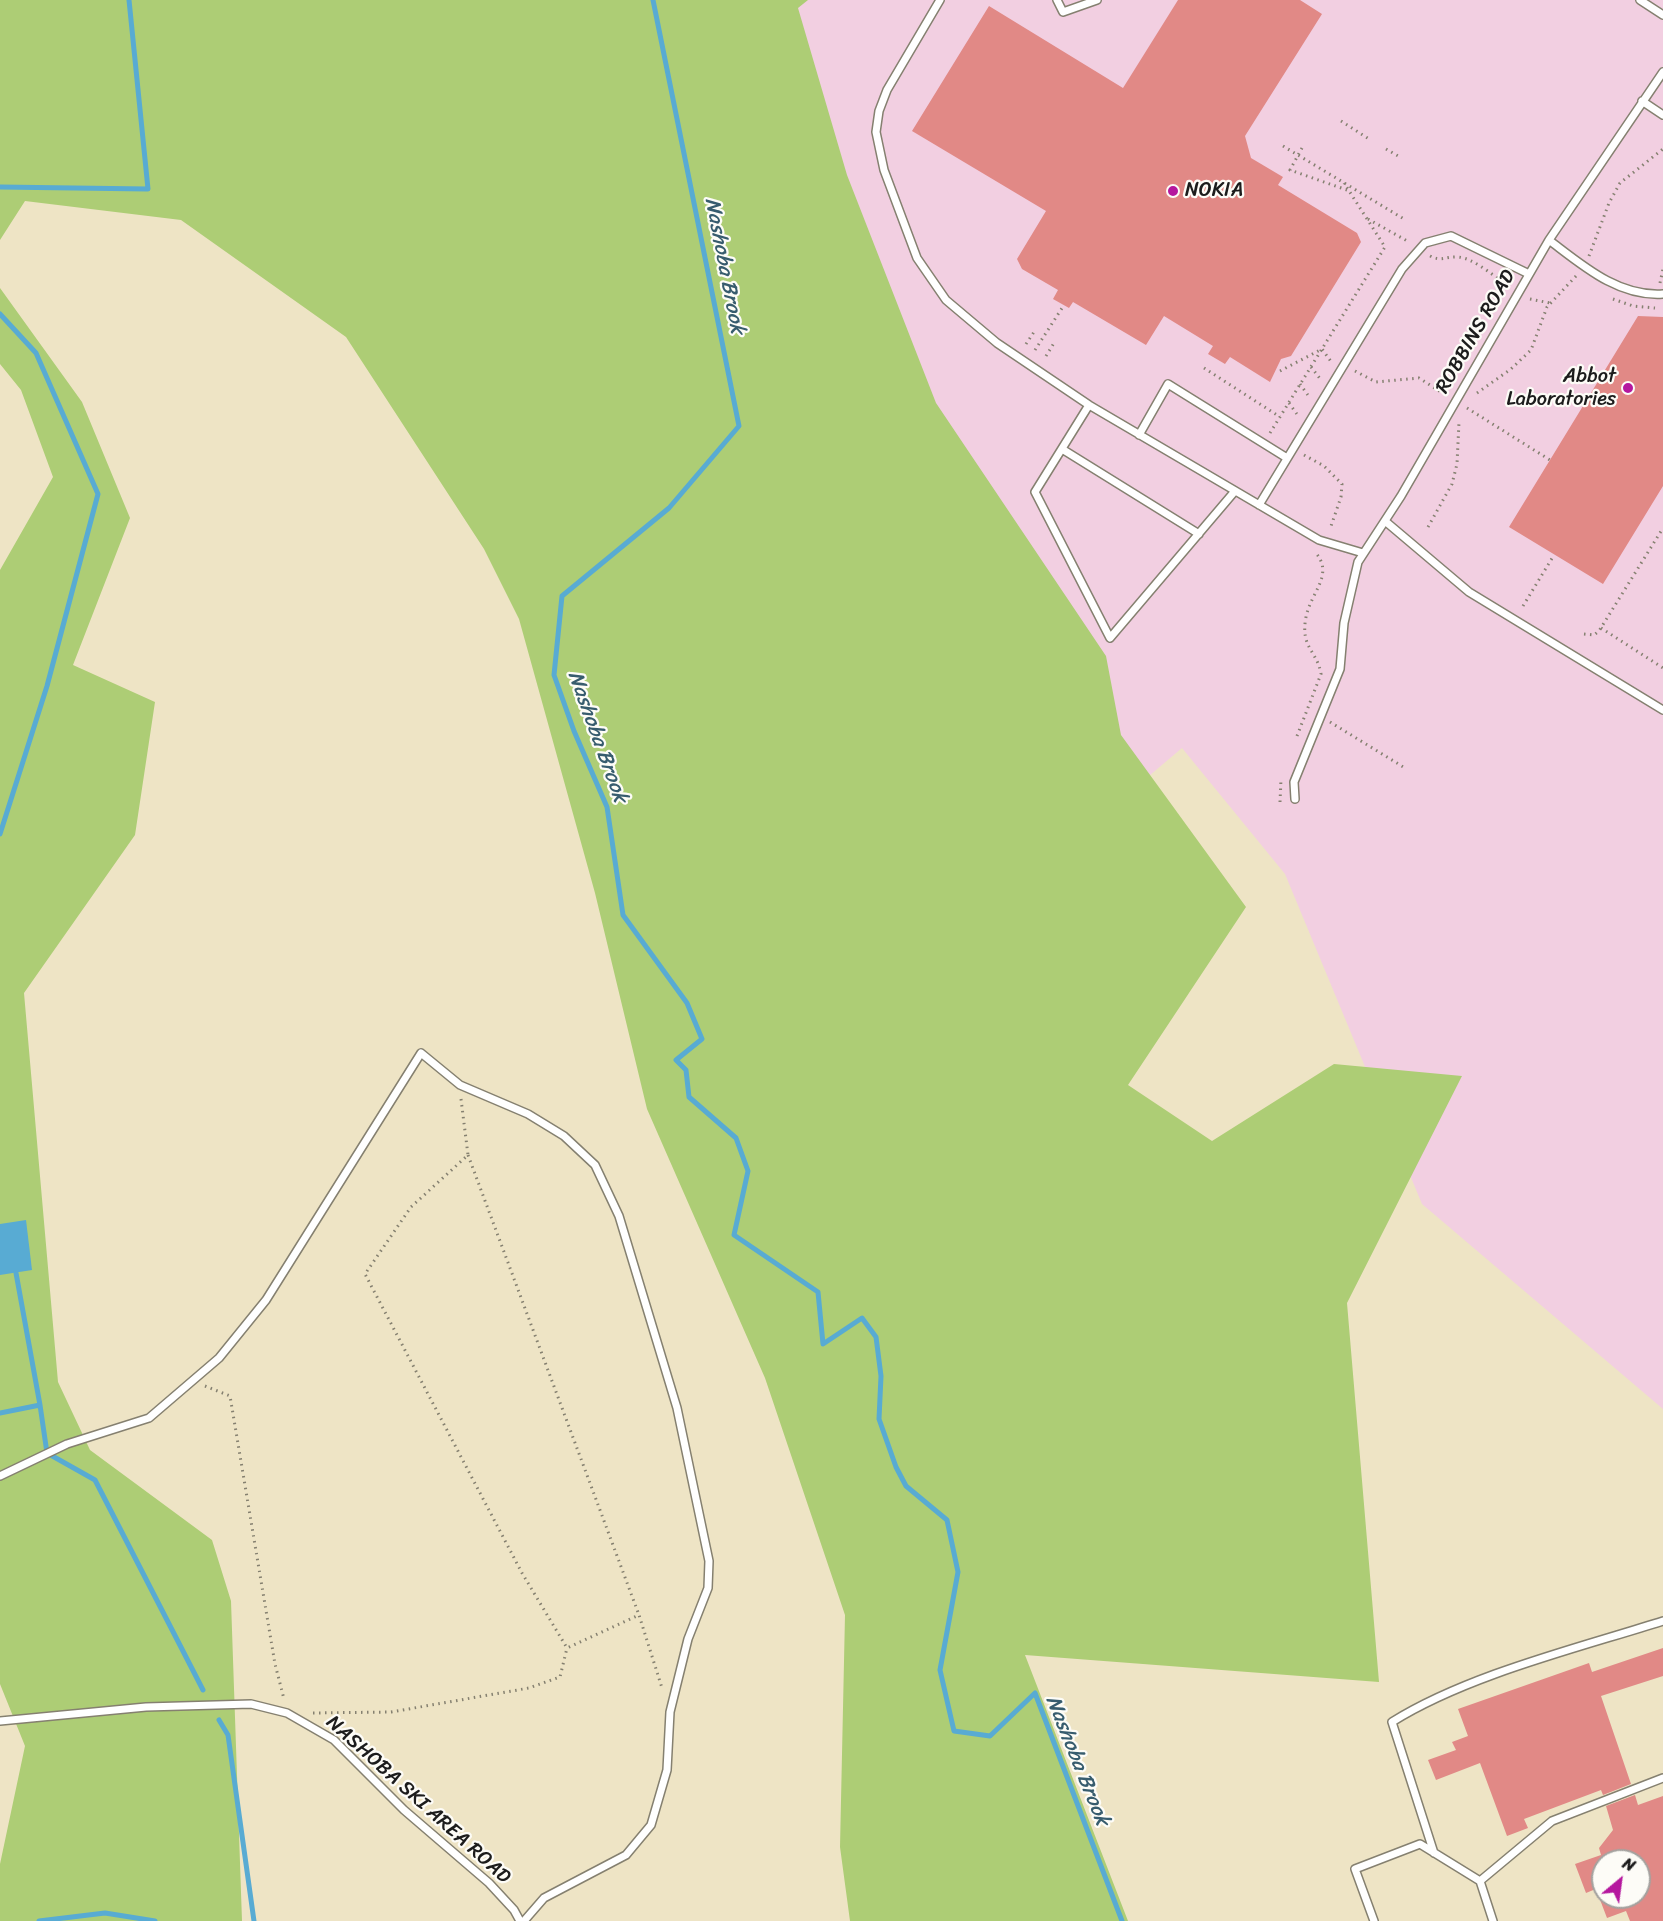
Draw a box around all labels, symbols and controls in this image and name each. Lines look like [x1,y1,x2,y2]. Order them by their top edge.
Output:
place label: NOKIA [1185,179,1243,203]
marker: NOKIA [1166,184,1180,198]
water label: Nashoba Brook [698,196,750,336]
street label: ROBBINS ROAD [1431,266,1521,398]
place label: Abbot Laboratories [1507,365,1616,412]
marker: Abbot Laboratories [1621,381,1635,395]
water label: Nashoba Brook [562,668,632,806]
water label: Nashoba Brook [1039,1692,1115,1830]
street label: NASHOBA SKI AREA ROAD [321,1711,515,1889]
north arrow [1591,1849,1651,1909]
text: N [1617,1849,1641,1880]

